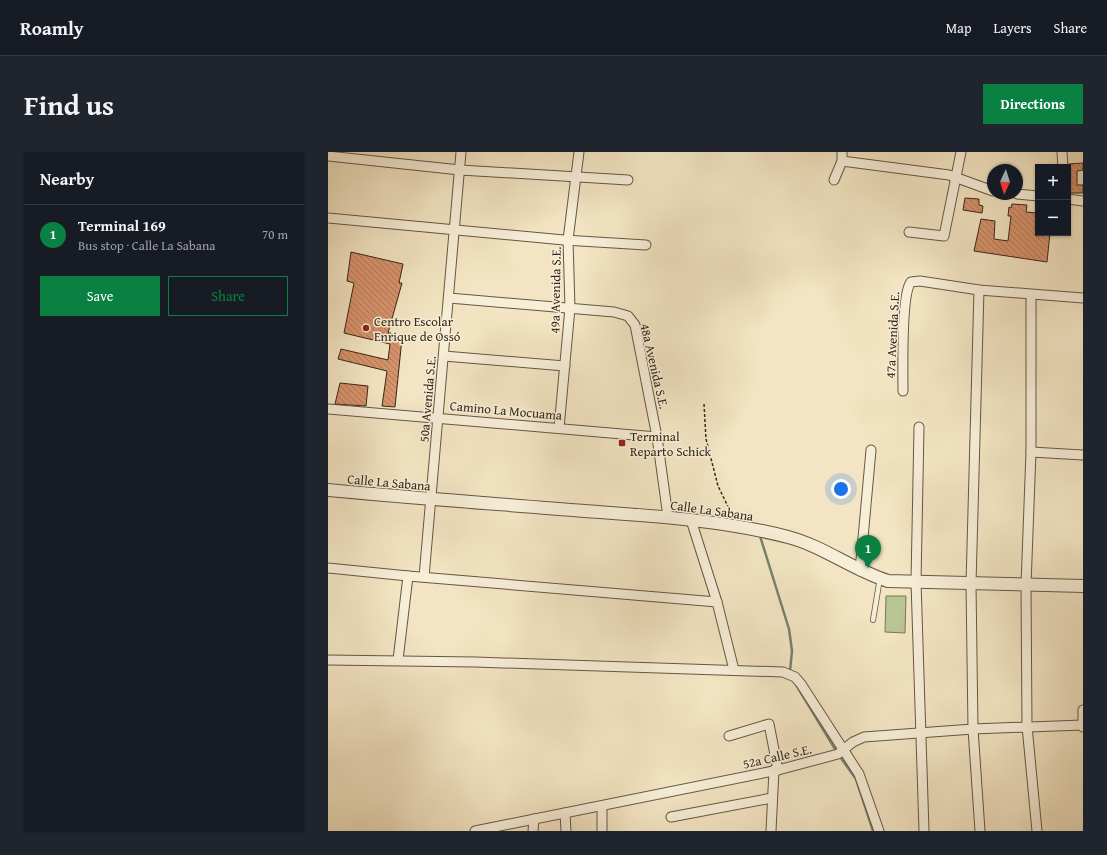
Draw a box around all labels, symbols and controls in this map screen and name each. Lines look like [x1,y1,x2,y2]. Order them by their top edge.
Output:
text: Roamly [20,14,84,42]
text: Map [946,18,972,38]
text: Layers [994,18,1032,38]
text: Share [1054,18,1087,38]
text: Find us [24,84,114,125]
button: Directions [983,84,1083,124]
north arrow [987,164,1023,200]
map controls [1035,164,1071,236]
button: + [1035,164,1071,200]
text: Nearby [40,166,94,191]
button: − [1035,200,1071,236]
text: Terminal 169 [78,215,166,236]
text: 1 [50,225,56,244]
text: 70 m [262,225,288,244]
text: Bus stop · Calle La Sabana [78,236,215,255]
street label: 49a Avenida S.E. [545,246,566,334]
button: Save [40,276,160,316]
button: Share [168,276,288,316]
street label: 47a Avenida S.E. [881,291,904,379]
place label: Centro Escolar Enrique de Ossó [374,312,461,346]
street label: 48a Avenida S.E. [635,322,674,411]
marker: Centro Escolar Enrique de Ossó [361,323,371,333]
street label: 50a Avenida S.E. [414,355,441,443]
street label: Camino La Mocuama [449,396,564,425]
place label: Terminal Reparto Schick [630,427,712,461]
marker: Terminal Reparto Schick [617,438,627,448]
street label: Calle La Sabana [346,469,432,496]
your location [831,479,851,499]
street label: Calle La Sabana [669,495,756,526]
pin: 1 [855,535,881,568]
street label: 52a Calle S.E. [741,739,813,774]

